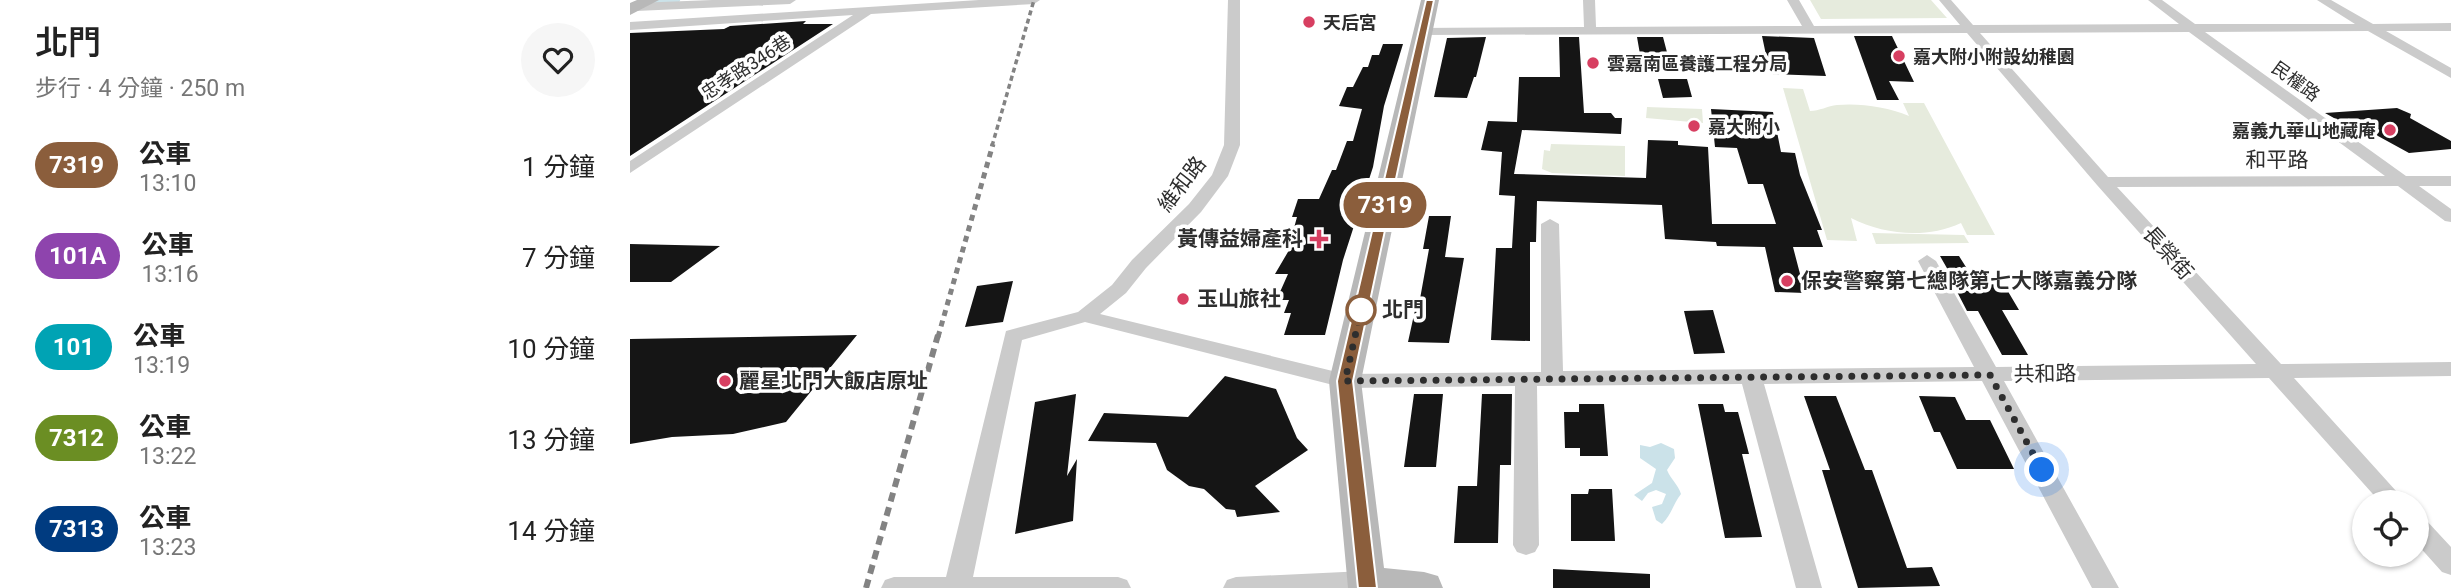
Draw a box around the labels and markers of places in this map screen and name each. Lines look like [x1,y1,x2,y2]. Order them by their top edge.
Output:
place label: 天后宮 [1323,12,1377,33]
marker: 天后宮 [1301,14,1317,30]
place label: 嘉大附小附設幼稚園 [1913,46,2075,67]
marker: 嘉大附小附設幼稚園 [1891,48,1907,64]
place label: 雲嘉南區養護工程分局 [1607,53,1787,74]
marker: 雲嘉南區養護工程分局 [1585,55,1601,71]
place label: 嘉大附小 [1708,116,1780,137]
marker: 嘉大附小 [1686,118,1702,134]
place label: 嘉義九華山地藏庵 [2232,120,2376,141]
marker: 嘉義九華山地藏庵 [2382,122,2398,138]
place label: 黃傳益婦產科 [1177,227,1303,251]
marker: 黃傳益婦產科 [1309,229,1329,249]
place label: 保安警察第七總隊第七大隊嘉義分隊 [1801,269,2138,293]
marker: 保安警察第七總隊第七大隊嘉義分隊 [1779,273,1795,289]
place label: 玉山旅社 [1197,287,1281,311]
marker: 玉山旅社 [1175,291,1191,307]
marker: 北門 [1346,295,1376,325]
place label: 北門 [1382,298,1424,322]
place label: 麗星北門大飯店原址 [739,369,928,393]
marker: 麗星北門大飯店原址 [717,373,733,389]

